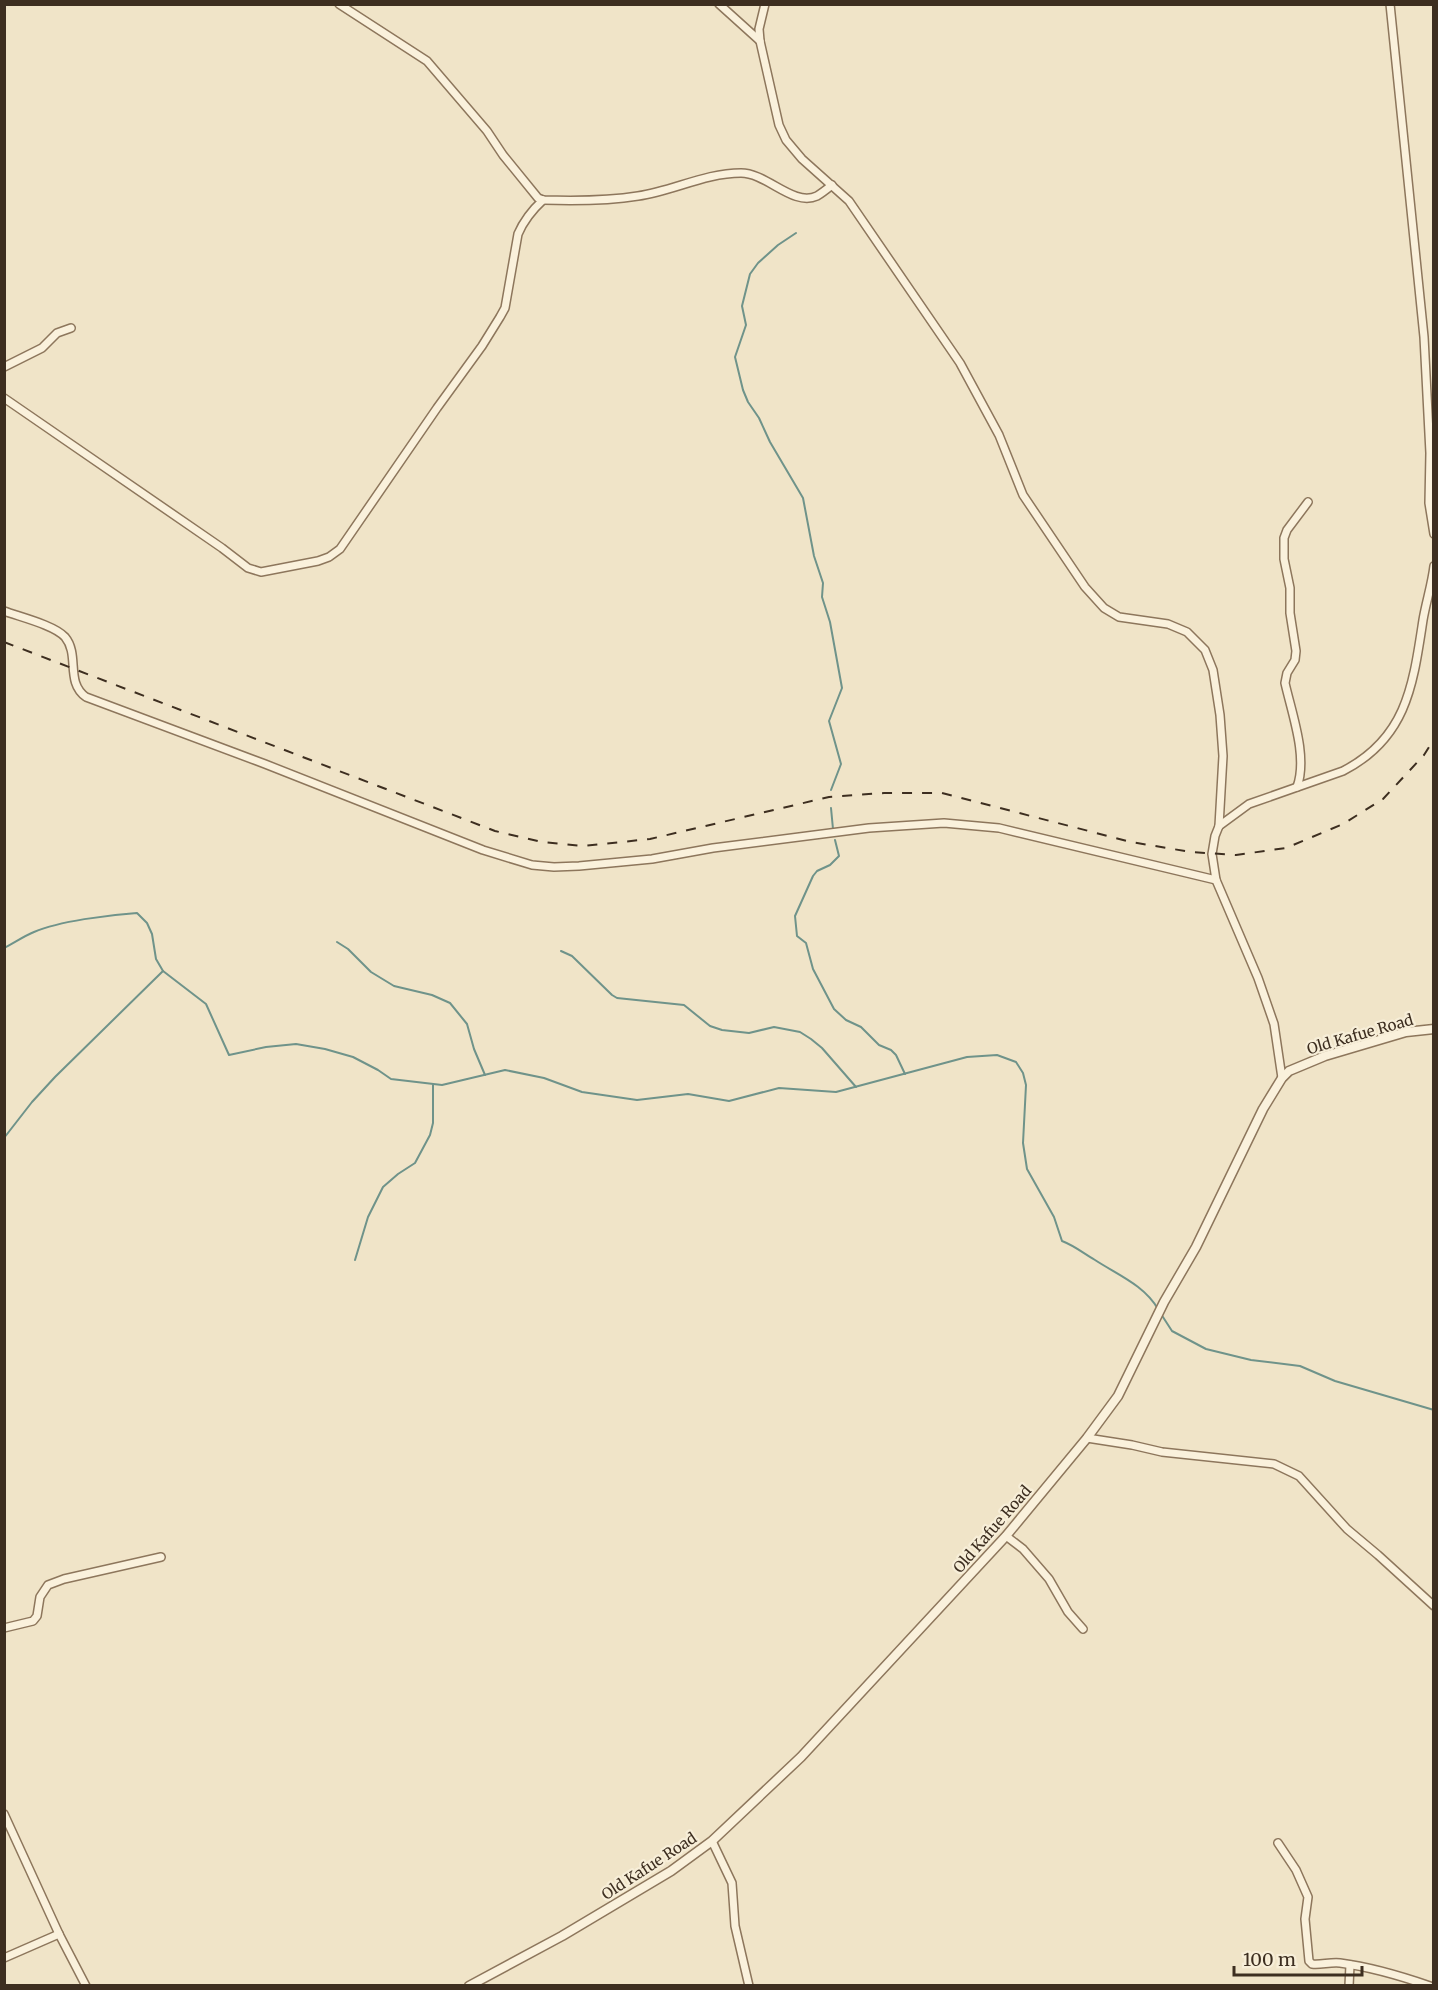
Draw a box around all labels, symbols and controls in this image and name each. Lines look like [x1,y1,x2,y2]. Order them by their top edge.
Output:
street label: Old Kafue Road [1305,1010,1415,1058]
street label: Old Kafue Road [949,1481,1035,1577]
street label: Old Kafue Road [598,1828,700,1904]
scale bar [1234,1939,1362,1977]
text: 100 m [1243,1948,1296,1971]

